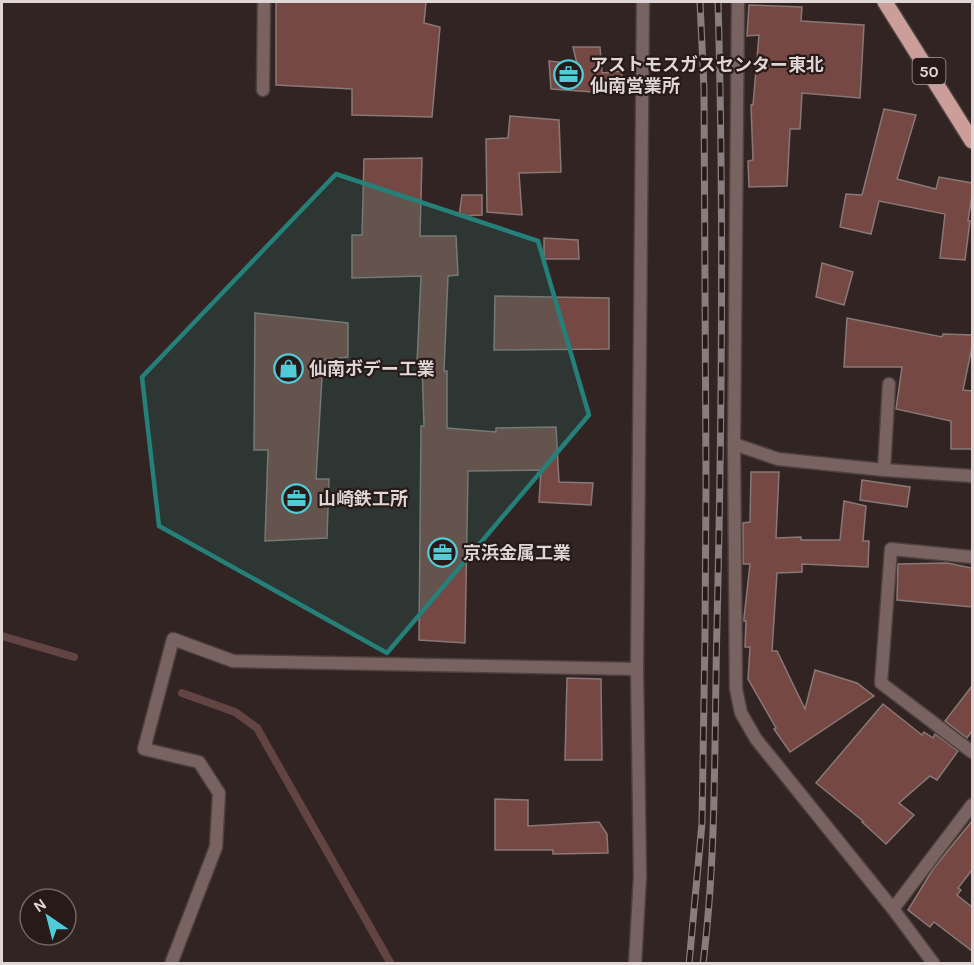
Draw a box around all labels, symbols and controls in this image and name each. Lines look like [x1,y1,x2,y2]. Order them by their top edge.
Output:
place label: アストモスガスセンター東北 仙南営業所 [590,54,824,97]
road number: 50 [912,58,946,84]
office icon: アストモスガスセンター東北 仙南営業所 [553,59,585,91]
shop icon: 仙南ボデー工業 [272,353,304,385]
place label: 仙南ボデー工業 [309,358,435,380]
office icon: 山崎鉄工所 [281,483,313,515]
place label: 山崎鉄工所 [318,488,408,510]
office icon: 京浜金属工業 [426,537,458,569]
place label: 京浜金属工業 [463,542,571,564]
north arrow [18,887,78,947]
text: N [30,894,50,916]

